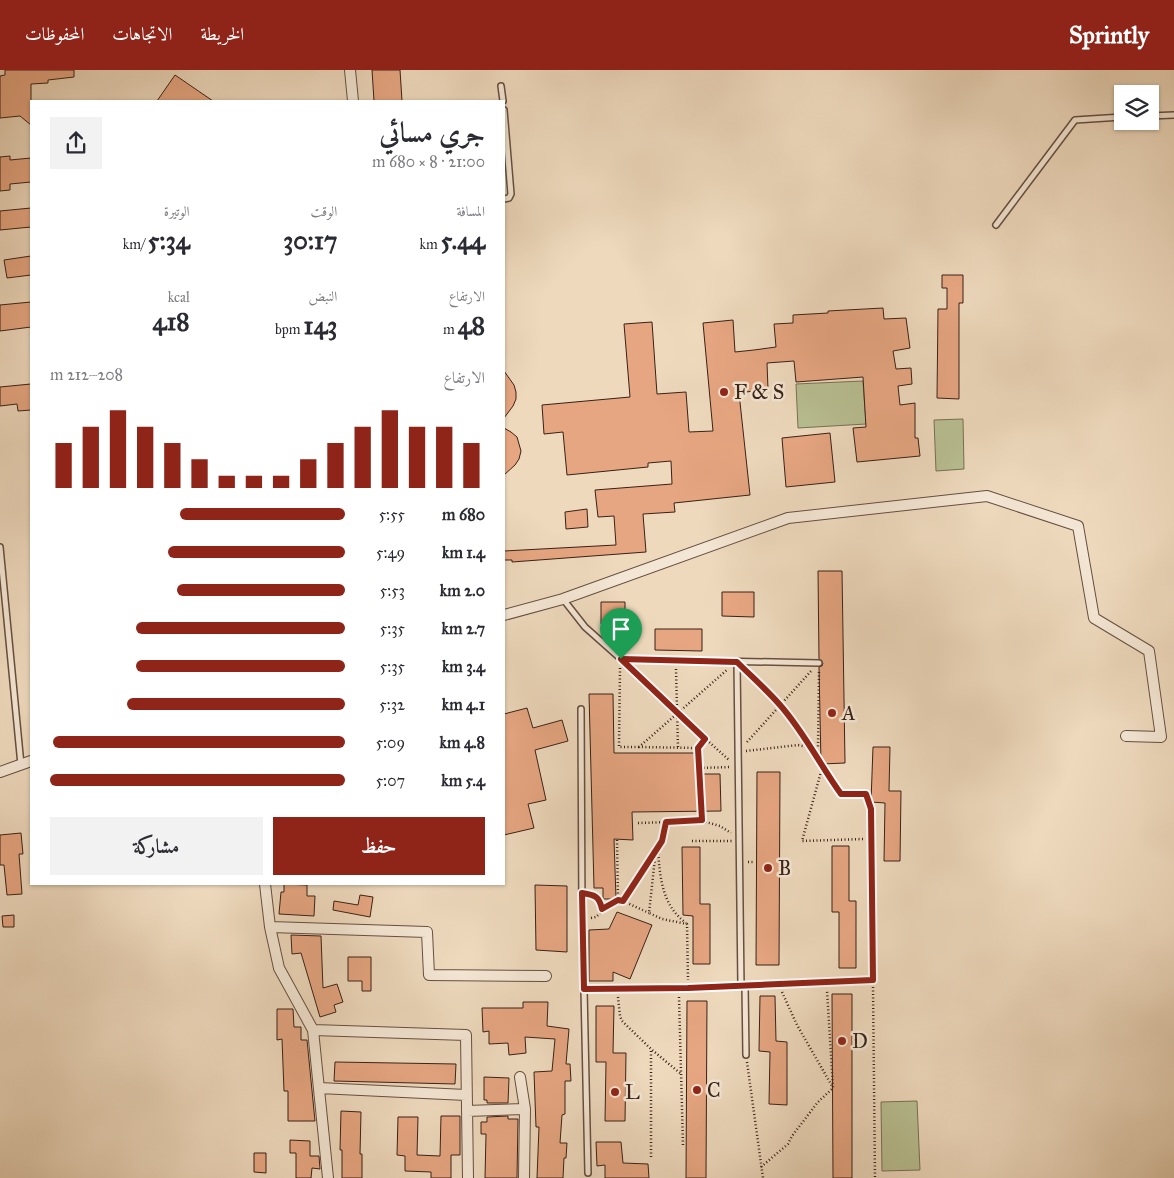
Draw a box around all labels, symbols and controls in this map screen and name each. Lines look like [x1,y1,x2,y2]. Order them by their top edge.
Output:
text: Sprintly [1069,20,1149,50]
text: المحفوظات [25,23,84,45]
text: الاتجاهات [112,23,172,45]
text: الخريطة [200,23,244,45]
map controls [1114,85,1159,130]
button: layers [1114,85,1159,130]
text: جري مسائي [379,115,485,150]
button: share [50,117,102,169]
text: 21:00 · 8 × 680 m [372,152,485,171]
text: الوتيرة [164,203,190,220]
text: الوقت [311,203,337,220]
text: المسافة [456,203,485,220]
text: 5:34 [148,225,190,256]
text: 30:17 [283,225,337,256]
text: 5.44 [441,225,485,256]
text: /km [123,236,148,253]
text: km [419,236,441,253]
text: النبض [308,288,337,305]
text: الارتفاع [449,288,485,305]
text: kcal [168,289,190,306]
text: 418 [153,306,190,337]
text: 143 [304,310,337,341]
text: 48 [458,310,485,341]
text: bpm [275,321,304,338]
text: m [443,321,458,338]
text: 208–212 m [50,365,123,384]
text: الارتفاع [443,368,485,387]
place label: F & S [734,380,784,404]
marker: F & S [718,386,730,398]
text: 5:55 [379,505,405,524]
text: 680 m [442,505,485,524]
text: 5:49 [376,543,405,562]
text: 1.4 km [442,543,485,562]
text: 5:53 [380,581,405,600]
text: 2.0 km [440,581,485,600]
pin [600,608,642,659]
icon: arrive [607,615,635,643]
text: 5:35 [380,619,405,638]
text: 2.7 km [442,619,485,638]
text: 5:35 [380,657,405,676]
text: 3.4 km [442,657,485,676]
text: 5:32 [379,695,405,714]
text: 4.1 km [442,695,485,714]
place label: A [841,701,856,725]
marker: A [826,707,838,719]
text: 5:09 [376,733,405,752]
text: 4.8 km [440,733,485,752]
text: 5:07 [376,771,405,790]
text: 5.4 km [441,771,485,790]
button: مشاركة [50,817,263,875]
button: حفظ [273,817,485,875]
place label: B [778,856,791,880]
marker: B [762,862,774,874]
place label: D [852,1029,868,1053]
marker: D [836,1035,848,1047]
place label: C [707,1078,721,1102]
place label: L [625,1080,640,1104]
marker: C [691,1084,703,1096]
marker: L [609,1086,621,1098]

